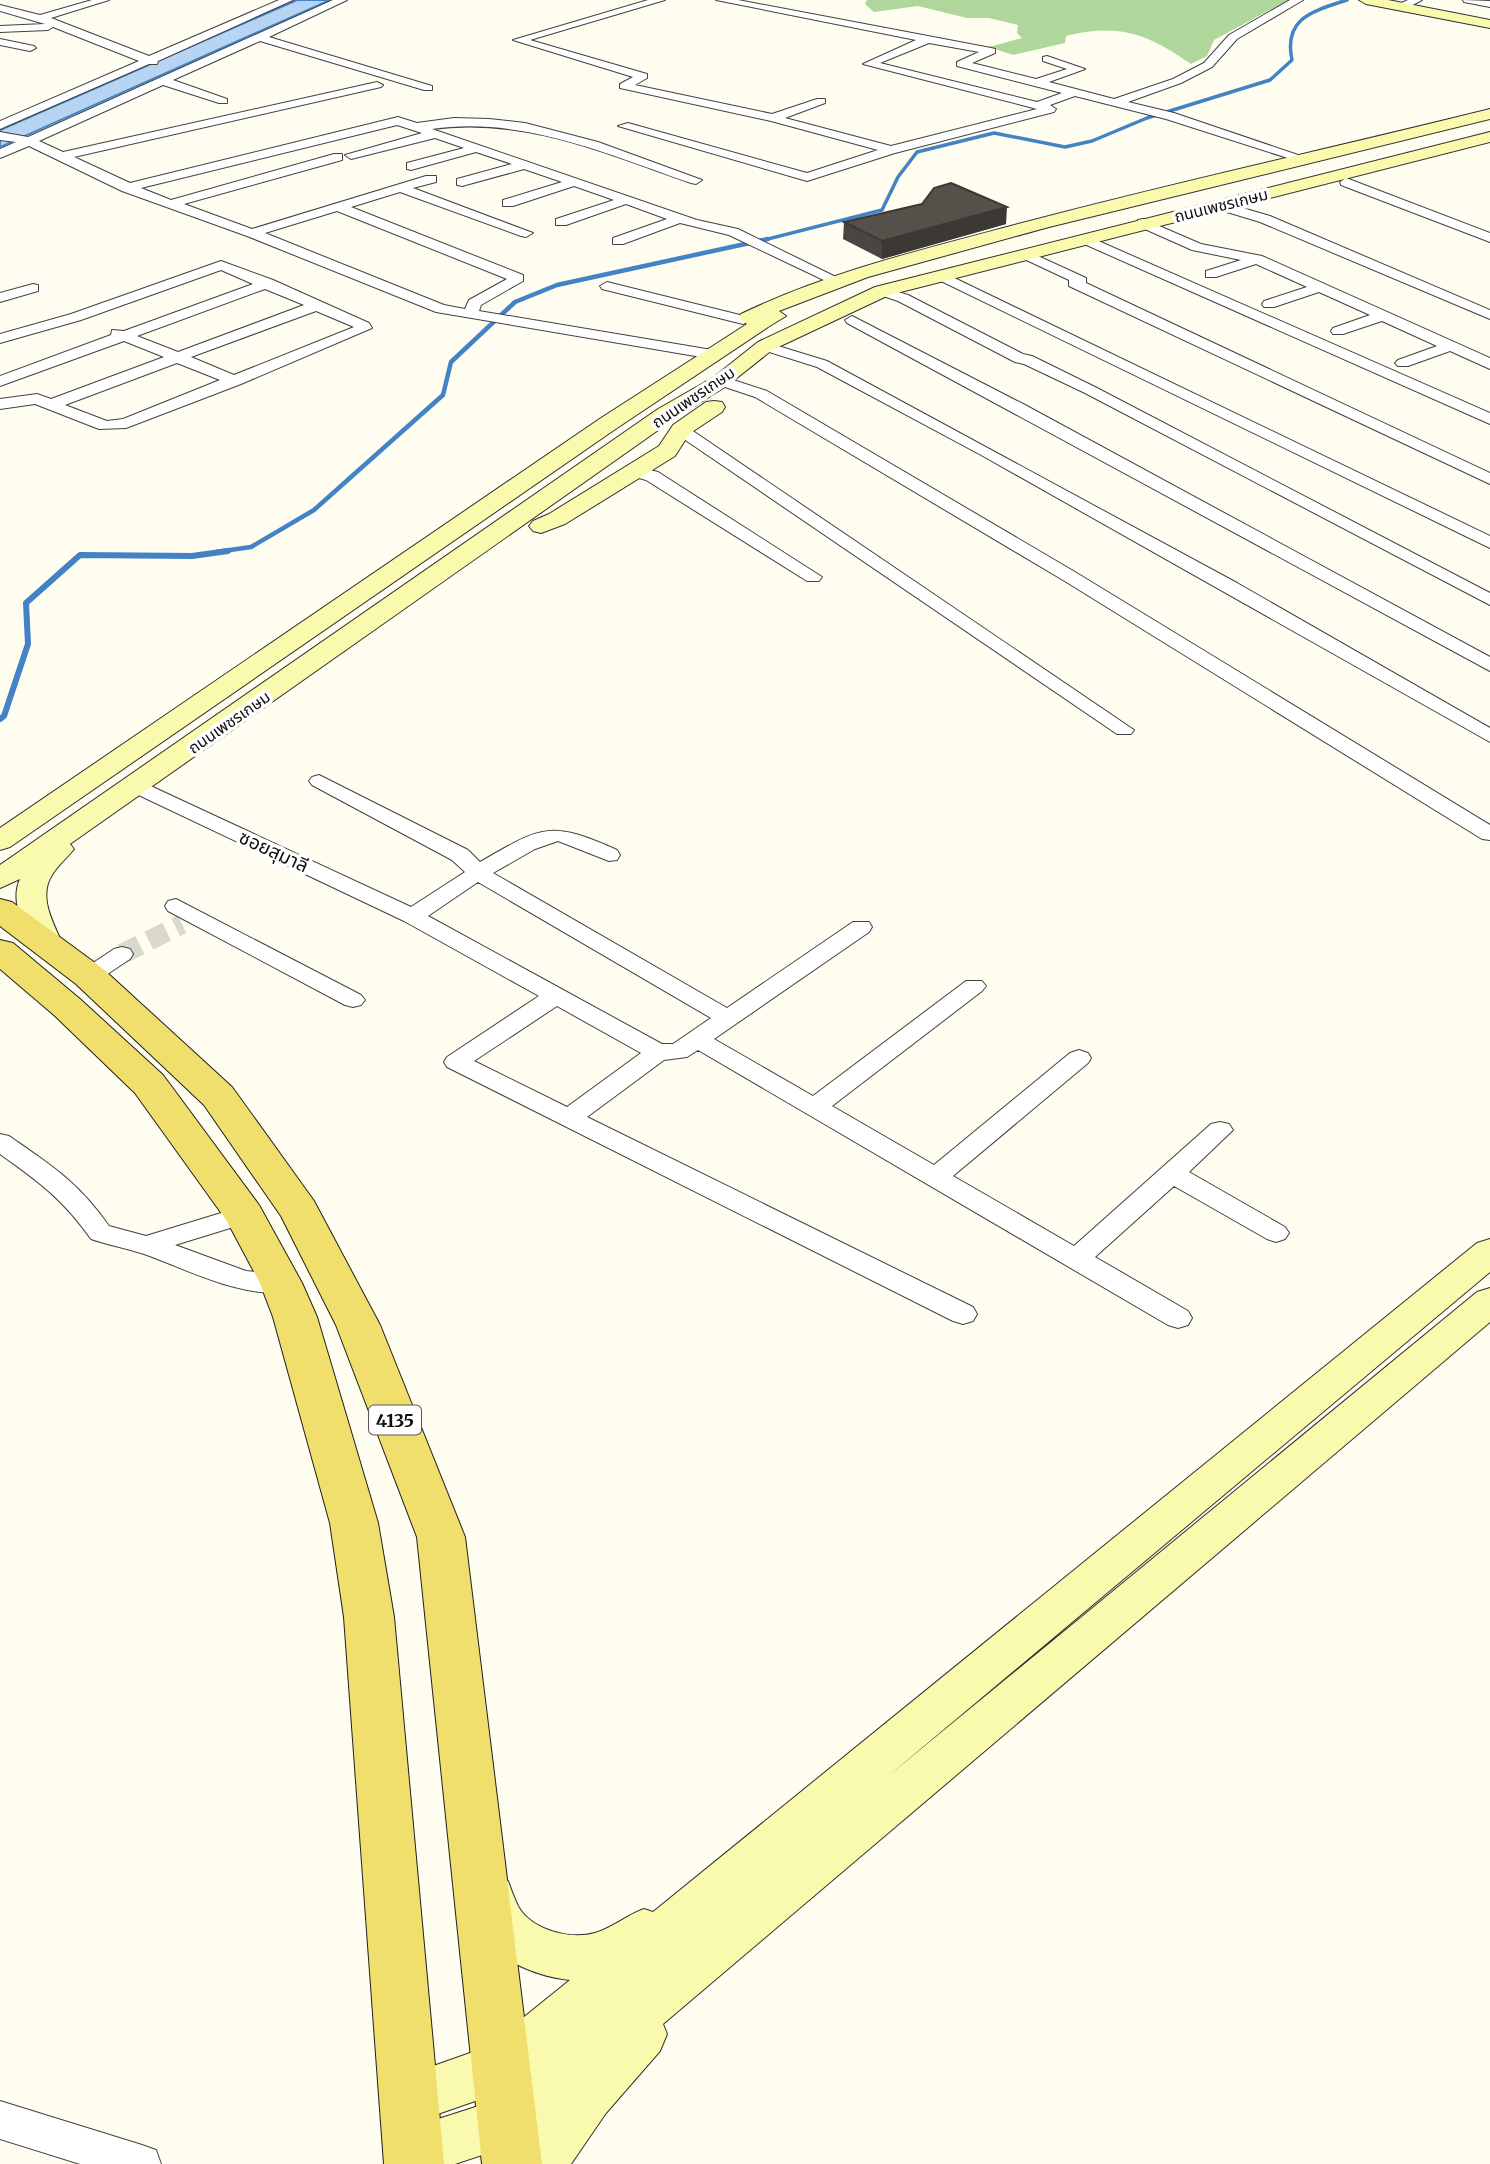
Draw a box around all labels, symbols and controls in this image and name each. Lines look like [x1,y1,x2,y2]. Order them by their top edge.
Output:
street label: ถนนเพชรเกษม [1172,184,1270,226]
street label: ถนนเพชรเกษม [648,362,738,432]
street label: ถนนเพชรเกษม [184,686,274,758]
street label: ซอยสุมาลี [235,825,313,877]
road number: 4135 [369,1406,421,1434]

